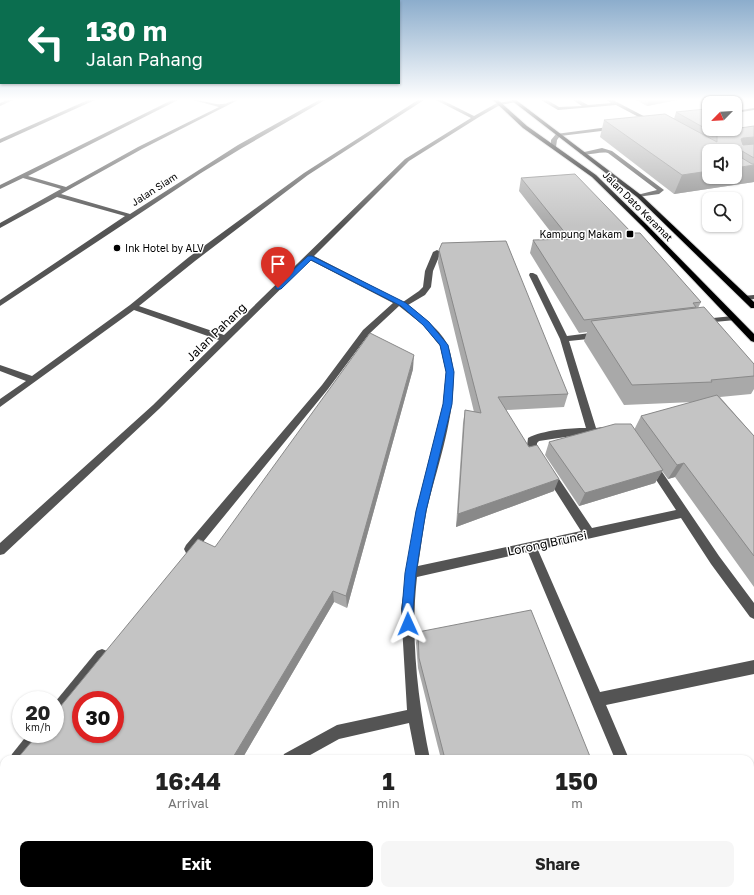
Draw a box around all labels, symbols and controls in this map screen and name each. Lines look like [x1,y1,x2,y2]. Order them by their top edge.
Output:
text: 130 m [86,14,167,47]
icon: left [20,16,72,68]
text: Jalan Pahang [86,48,203,70]
north arrow [702,96,742,136]
map controls [702,96,742,232]
button: sound [702,144,742,184]
street label: Jalan Dato Keramat [600,168,676,244]
street label: Jalan Siam [129,170,179,208]
button: search [702,192,742,232]
place label: Kampung Makam [539,228,622,240]
marker: Kampung Makam [625,229,635,239]
place label: Ink Hotel by ALV [125,242,204,254]
marker: Ink Hotel by ALV [112,243,122,253]
pin [261,247,295,288]
icon: arrive [267,253,289,275]
street label: Jalan Pahang [183,300,249,364]
street label: Lorong Brunei [506,527,588,559]
position arrow [387,603,429,645]
speed limit sign: 30 [72,691,124,743]
text: 20 [25,700,51,724]
text: km/h [25,721,51,733]
text: 16:44 [156,766,221,795]
text: 1 [382,766,395,795]
text: 150 [556,766,598,795]
text: Arrival [168,795,209,811]
text: min [377,795,400,811]
text: m [571,795,583,811]
button: Exit [20,841,373,887]
button: Share [381,841,734,887]

